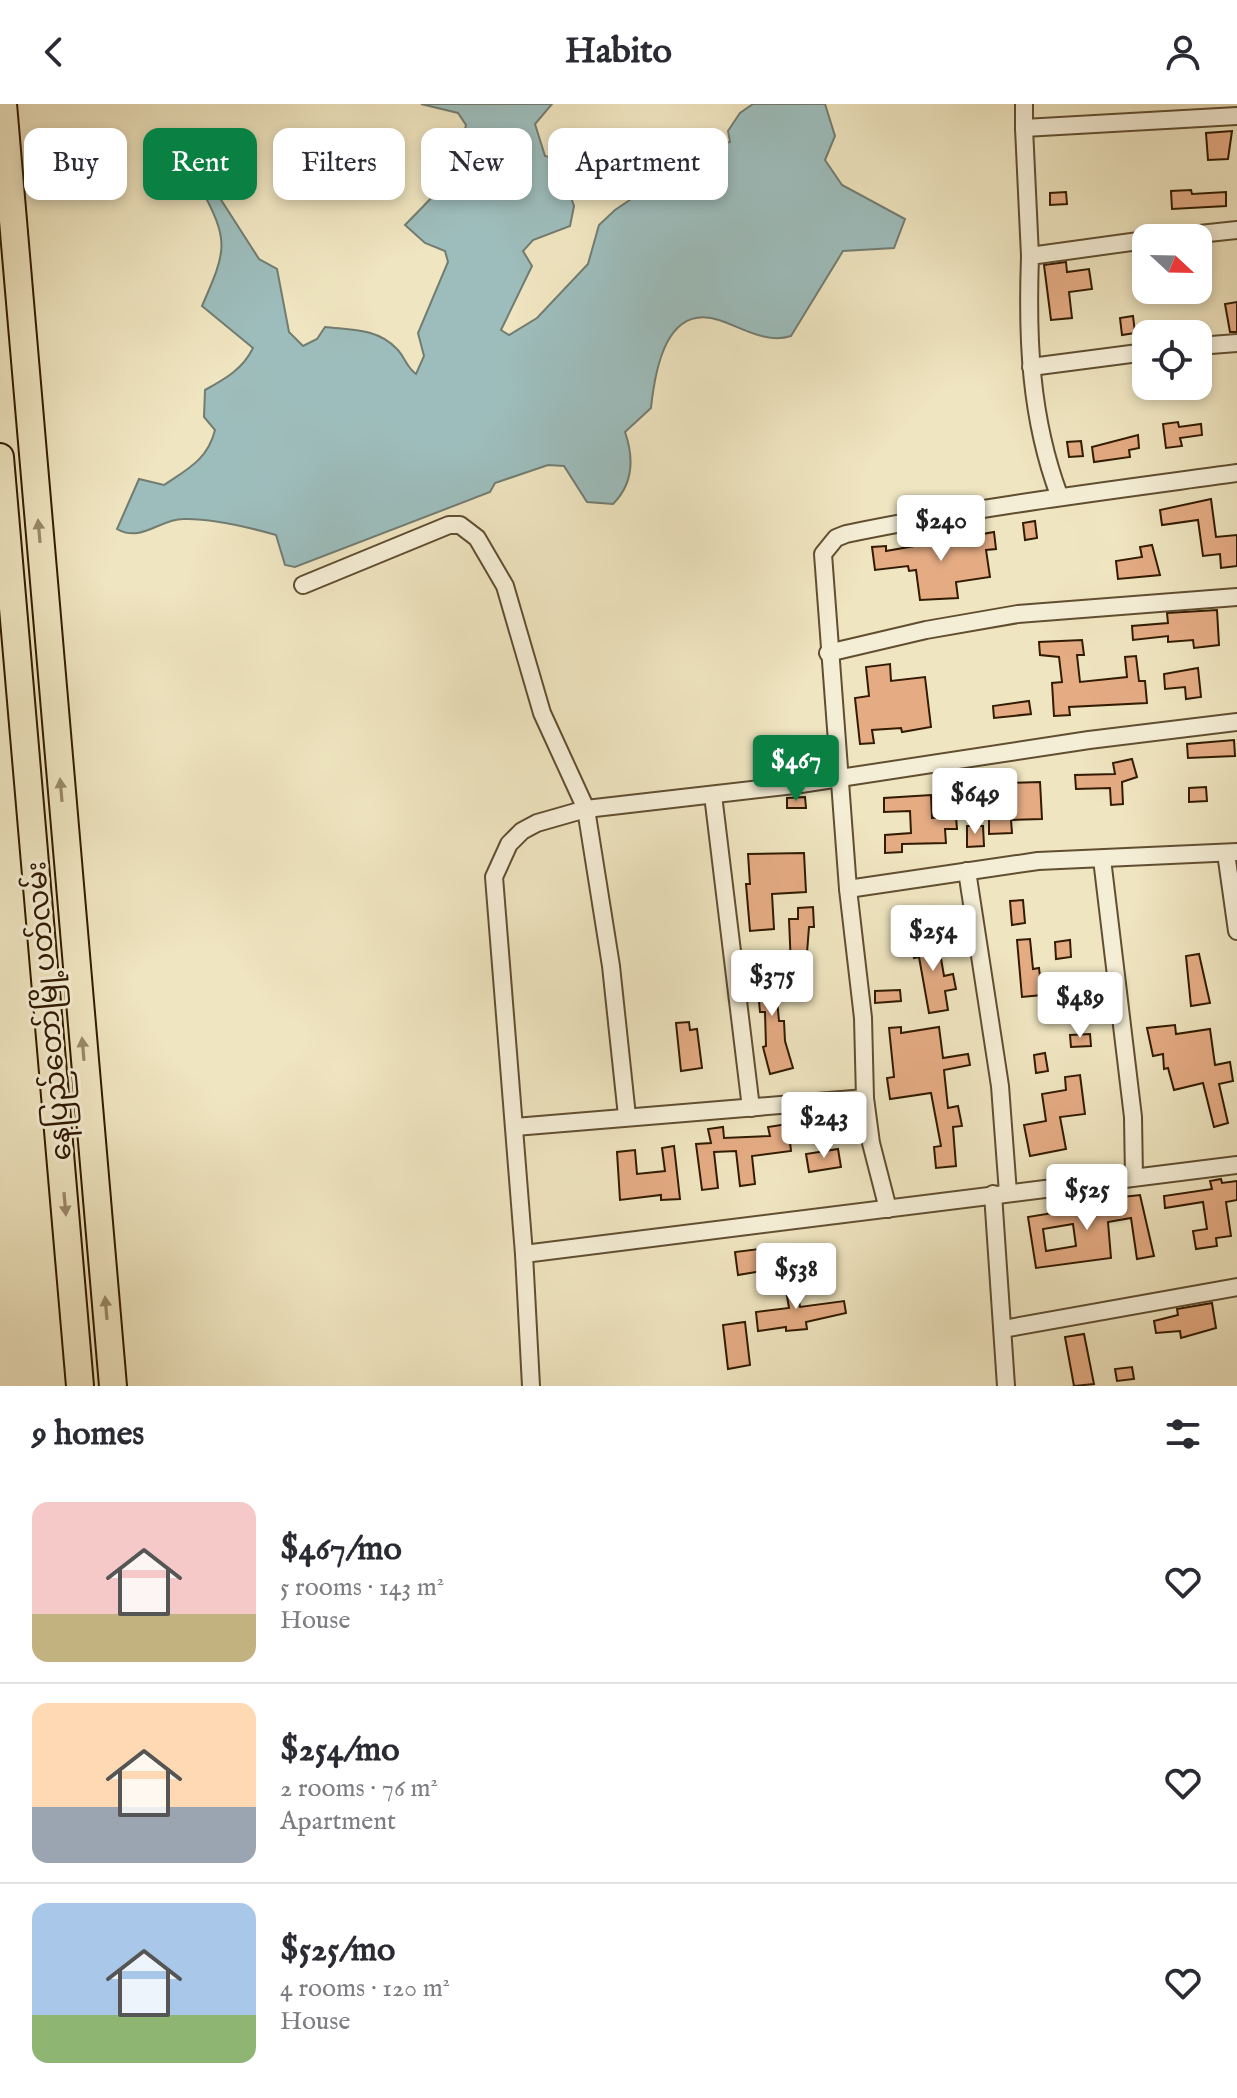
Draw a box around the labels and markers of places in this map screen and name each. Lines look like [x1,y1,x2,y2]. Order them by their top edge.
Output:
pin: $240 [894,495,988,563]
pin: $467 [749,735,843,803]
pin: $649 [928,768,1022,836]
pin: $254 [886,905,980,973]
pin: $375 [725,950,819,1018]
pin: $489 [1033,972,1127,1040]
pin: $243 [777,1092,871,1160]
pin: $525 [1040,1164,1134,1232]
pin: $538 [749,1243,843,1311]

